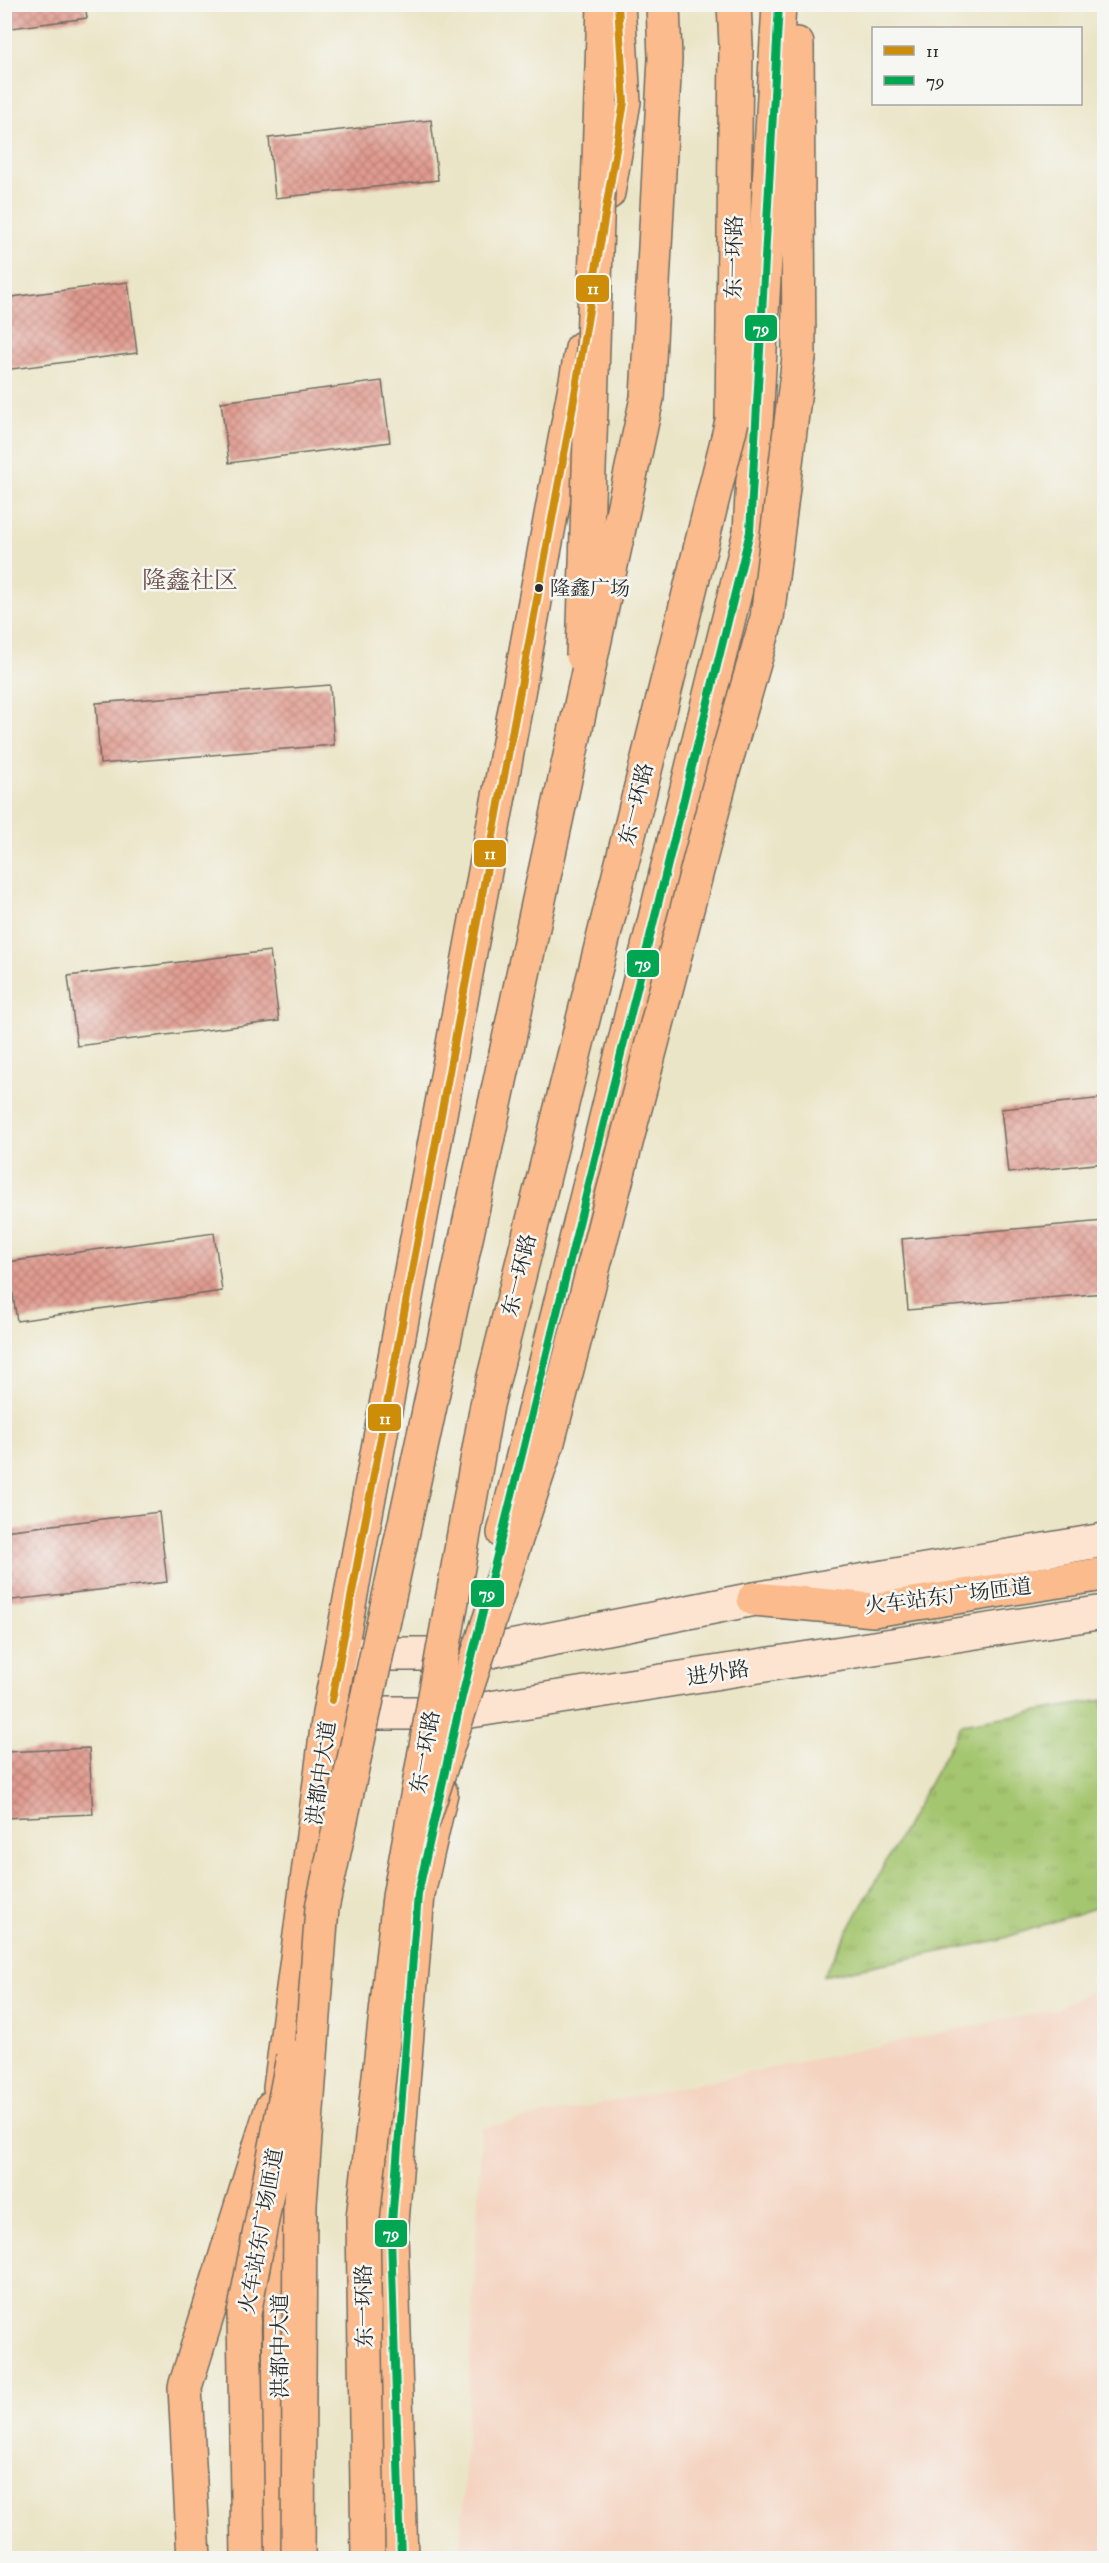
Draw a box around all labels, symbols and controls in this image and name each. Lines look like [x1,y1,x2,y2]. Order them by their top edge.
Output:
legend [872,27,1082,105]
text: 11 [926,41,939,63]
text: 79 [926,71,944,93]
street label: 东一环路 [721,215,749,299]
line badge: 11 [575,274,610,303]
text: 11 [587,279,599,299]
line badge: 79 [744,314,778,342]
text: 79 [753,319,769,339]
district label: 隆鑫社区 [142,566,238,596]
place label: 隆鑫广场 [550,577,630,602]
marker: 隆鑫广场 [533,582,545,594]
street label: 东一环路 [614,760,660,848]
line badge: 11 [473,839,507,868]
text: 11 [484,844,496,864]
line badge: 79 [626,949,660,978]
text: 79 [635,954,651,974]
street label: 东一环路 [497,1231,543,1319]
line badge: 11 [367,1403,402,1432]
text: 11 [379,1409,391,1429]
street label: 火车站东广场匝道 [863,1574,1033,1620]
line badge: 79 [470,1579,505,1608]
text: 79 [479,1584,495,1604]
street label: 进外路 [685,1656,751,1692]
street label: 东一环路 [406,1709,446,1796]
street label: 洪都中大道 [302,1719,342,1827]
street label: 火车站东广场匝道 [235,2146,289,2316]
line badge: 79 [374,2219,408,2248]
text: 79 [383,2224,399,2244]
street label: 东一环路 [351,2264,379,2348]
street label: 洪都中大道 [268,2294,294,2399]

